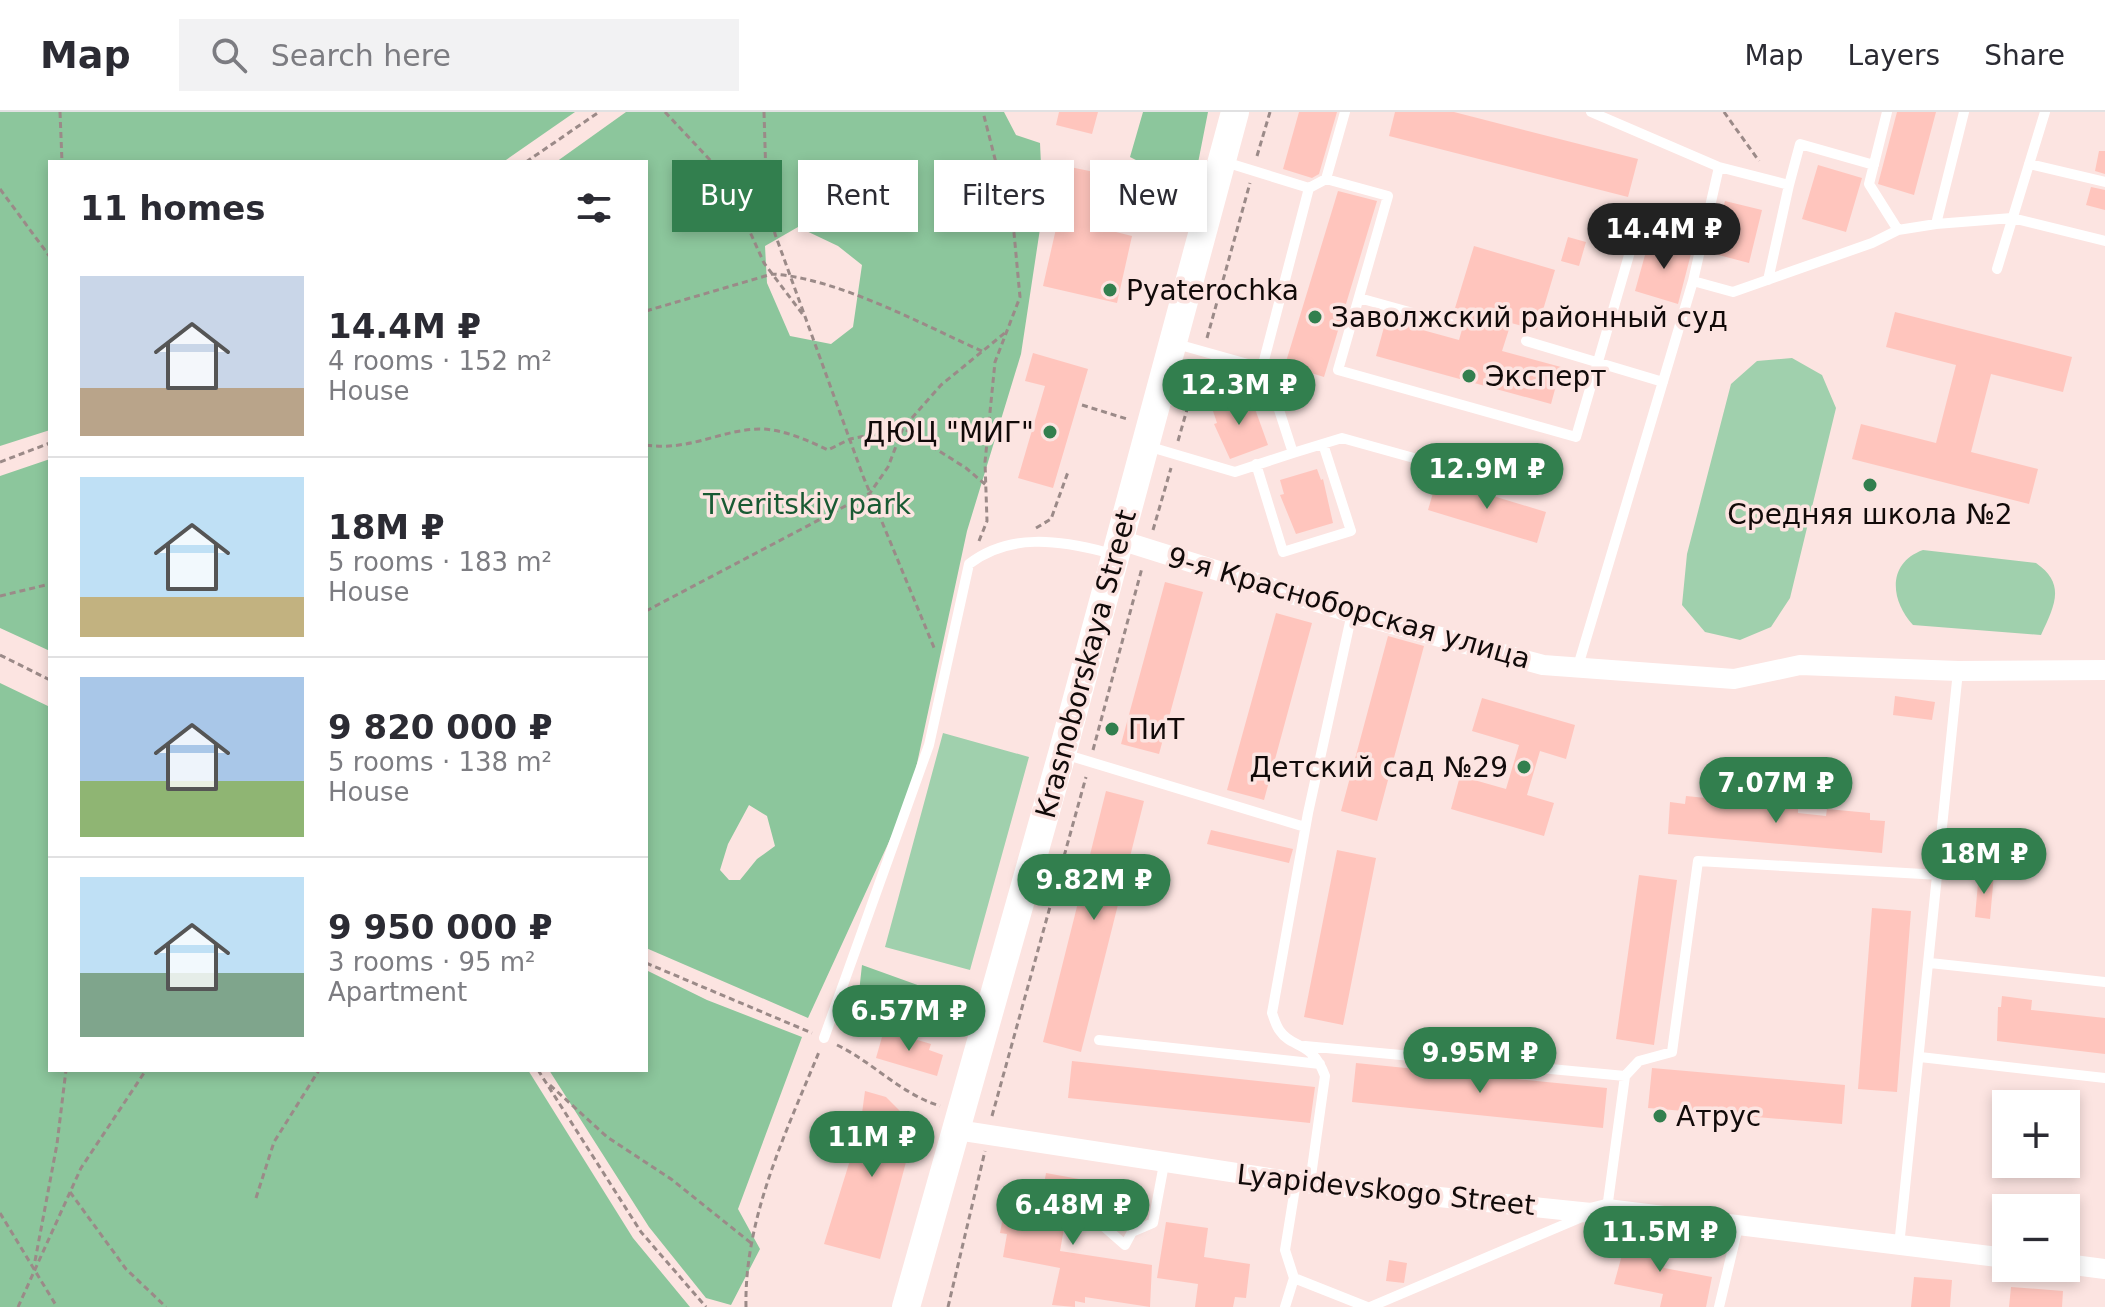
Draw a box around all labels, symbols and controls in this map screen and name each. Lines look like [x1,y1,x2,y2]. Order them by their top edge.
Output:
search box [179,19,739,91]
text: Map [40,33,131,77]
icon: search [207,33,251,77]
text: Search here [271,38,451,73]
text: Map [1744,39,1804,72]
text: Layers [1848,39,1940,72]
text: Share [1984,39,2065,72]
chip: Buy [672,160,782,232]
chip: Rent [798,160,918,232]
chip: Filters [934,160,1074,232]
chip: New [1090,160,1207,232]
icon: filters [572,186,616,230]
text: 11 homes [80,188,265,228]
pin: 14.4M ₽ [1590,203,1738,271]
text: 14.4M ₽ [1605,214,1723,244]
place label: Pyaterochka [1126,274,1299,307]
marker: Pyaterochka [1101,281,1119,299]
place label: Заволжский районный суд [1331,301,1728,334]
text: 14.4M ₽ [328,306,481,346]
icon: home [144,308,240,404]
marker: Заволжский районный суд [1306,308,1324,326]
text: 4 rooms · 152 m² [328,346,552,376]
pin: 12.3M ₽ [1165,359,1313,427]
place label: Эксперт [1485,360,1606,393]
marker: Эксперт [1460,367,1478,385]
text: 12.3M ₽ [1180,370,1298,400]
text: House [328,376,409,406]
place label: ДЮЦ "МИГ" [863,416,1034,449]
marker: ДЮЦ "МИГ" [1041,423,1059,441]
pin: 12.9M ₽ [1413,443,1561,511]
text: 12.9M ₽ [1428,454,1546,484]
marker: Средняя школа №2 [1861,476,1879,494]
park label: Tveritskiy park [702,488,912,521]
place label: Средняя школа №2 [1727,498,2013,531]
street label: Krasnoborskaya Street [1029,506,1143,822]
text: 18M ₽ [328,507,445,547]
icon: home [144,509,240,605]
street label: 9-я Красноборская улица [1164,540,1534,676]
text: 5 rooms · 183 m² [328,547,552,577]
text: House [328,577,409,607]
text: 9 820 000 ₽ [328,707,553,747]
icon: home [144,709,240,805]
place label: ПиТ [1128,713,1185,746]
marker: ПиТ [1103,720,1121,738]
text: 5 rooms · 138 m² [328,747,552,777]
place label: Детский сад №29 [1249,751,1508,784]
pin: 7.07M ₽ [1702,757,1850,825]
marker: Детский сад №29 [1515,758,1533,776]
text: 7.07M ₽ [1717,768,1835,798]
text: House [328,777,409,807]
pin: 18M ₽ [1928,828,2040,896]
text: 18M ₽ [1939,839,2029,869]
pin: 9.82M ₽ [1020,854,1168,922]
text: 9.82M ₽ [1035,865,1153,895]
text: 9 950 000 ₽ [328,907,553,947]
icon: home [144,909,240,1005]
text: 3 rooms · 95 m² [328,947,536,977]
text: Apartment [328,977,467,1007]
pin: 6.57M ₽ [835,985,983,1053]
text: 6.57M ₽ [850,996,968,1026]
pin: 9.95M ₽ [1406,1027,1554,1095]
text: 9.95M ₽ [1421,1038,1539,1068]
map controls [1992,1090,2080,1282]
button: + [1992,1090,2080,1178]
place label: Атрус [1676,1100,1761,1133]
marker: Атрус [1651,1107,1669,1125]
pin: 11M ₽ [816,1111,928,1179]
text: 11M ₽ [827,1122,917,1152]
street label: Lyapidevskogo Street [1235,1158,1537,1222]
pin: 6.48M ₽ [999,1179,1147,1247]
text: 6.48M ₽ [1014,1190,1132,1220]
button: − [1992,1194,2080,1282]
pin: 11.5M ₽ [1586,1206,1734,1274]
text: 11.5M ₽ [1601,1217,1719,1247]

